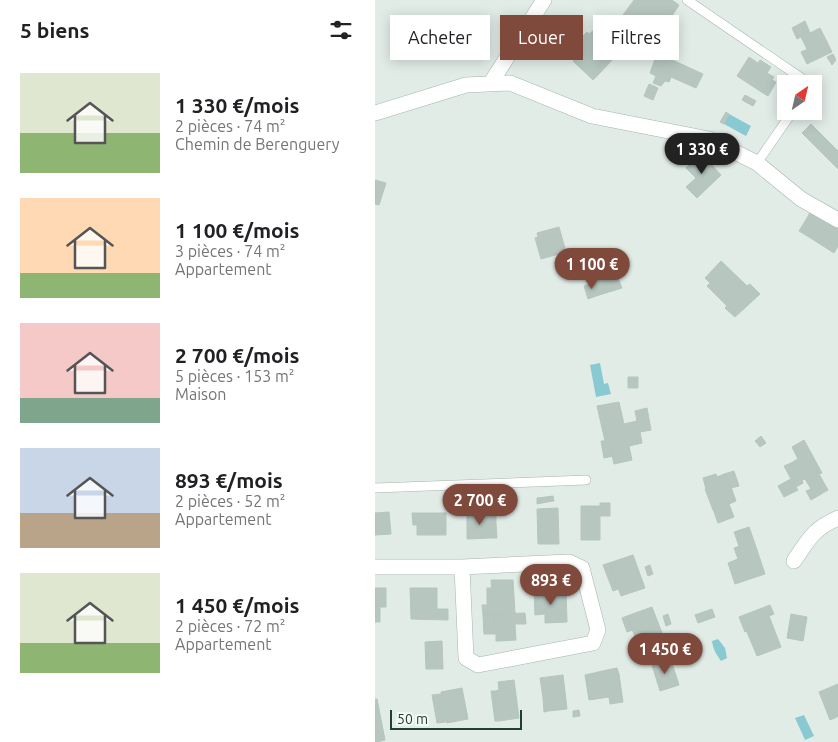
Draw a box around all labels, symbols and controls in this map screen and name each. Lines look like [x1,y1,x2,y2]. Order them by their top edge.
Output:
chip: Acheter [390,15,490,60]
chip: Louer [500,15,583,60]
chip: Filtres [593,15,679,60]
icon: filters [327,16,355,44]
text: 5 biens [20,18,90,42]
north arrow [777,75,823,120]
map controls [777,75,822,120]
icon: home [60,93,120,153]
text: 1 330 €/mois [175,93,300,117]
text: 2 pièces · 74 m² [175,117,285,135]
pin: 1 330 € [656,132,748,175]
text: Chemin de Berenguery [175,135,339,153]
text: 1 330 € [676,140,728,158]
icon: home [60,218,120,278]
text: 1 100 €/mois [175,218,300,242]
text: 3 pièces · 74 m² [175,242,285,260]
pin: 1 100 € [546,248,638,290]
text: 1 100 € [566,255,618,273]
text: Appartement [175,260,272,278]
icon: home [60,343,120,403]
text: 2 700 €/mois [175,343,300,367]
text: 5 pièces · 153 m² [175,367,295,385]
text: Maison [175,385,226,403]
icon: home [60,468,120,528]
text: 893 €/mois [175,468,283,492]
pin: 2 700 € [434,484,526,526]
text: 2 700 € [454,491,506,509]
text: 2 pièces · 52 m² [175,492,285,510]
text: Appartement [175,510,272,528]
pin: 893 € [516,564,586,606]
text: 893 € [531,571,571,589]
icon: home [60,593,120,653]
text: 1 450 €/mois [175,593,300,617]
text: 2 pièces · 72 m² [175,617,285,635]
pin: 1 450 € [619,632,711,675]
text: Appartement [175,635,272,653]
text: 1 450 € [639,640,691,658]
scale bar [390,707,523,730]
text: 50 m [397,711,428,727]

